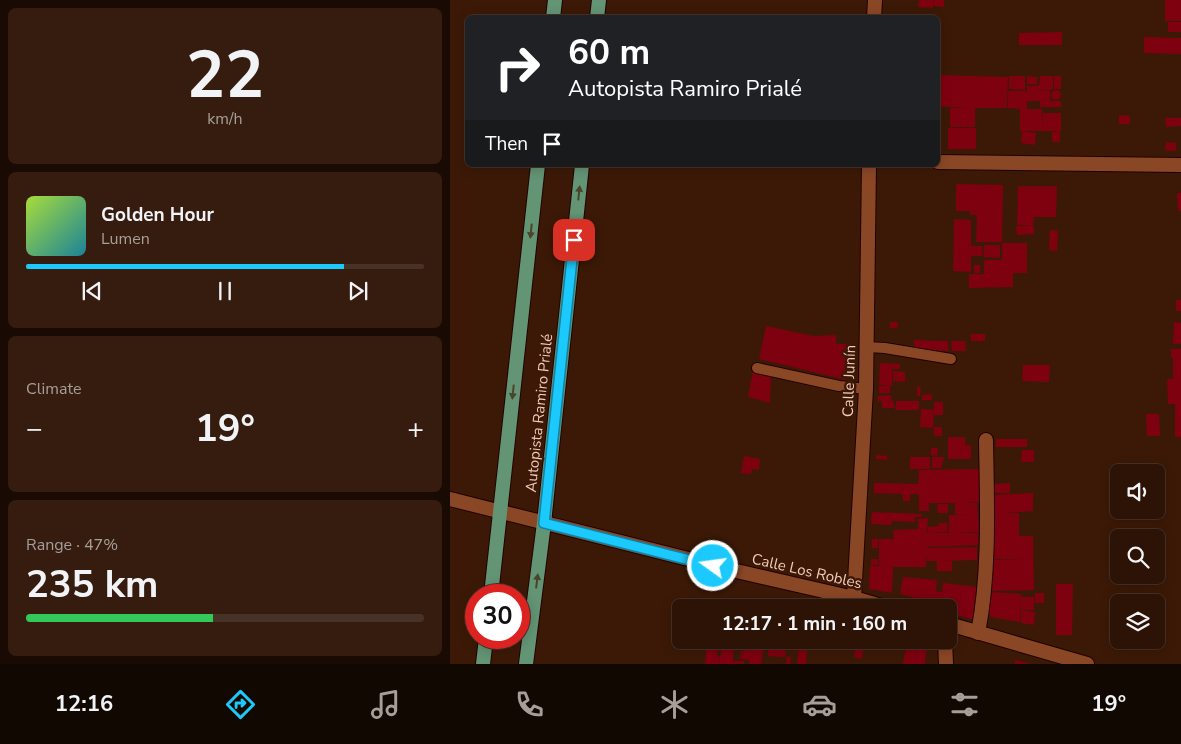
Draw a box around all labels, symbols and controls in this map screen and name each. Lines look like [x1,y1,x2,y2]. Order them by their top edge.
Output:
text: 60 m [568,29,650,76]
text: 22 [186,31,264,120]
icon: right [485,35,550,100]
text: Autopista Ramiro Prialé [568,74,802,104]
text: km/h [207,108,243,130]
icon: arrive [538,130,566,158]
text: Then [485,131,528,157]
one-way arrow [575,185,583,201]
text: Golden Hour [101,202,214,228]
pin [553,219,595,261]
one-way arrow [526,223,534,239]
icon: arrive [560,226,588,254]
text: Lumen [101,228,150,250]
icon: previous [78,277,106,305]
icon: pause [211,277,239,305]
icon: next [344,277,372,305]
street label: Autopista Ramiro Prialé [521,333,557,493]
street label: Calle Junín [838,345,860,417]
text: Climate [26,378,81,400]
one-way arrow [509,385,517,401]
text: 19° [195,403,255,454]
text: − [26,410,43,448]
text: + [407,410,424,448]
map controls [1110,464,1165,649]
button: sound [1110,464,1165,519]
button: search [1110,529,1165,584]
text: Range · 47% [26,534,118,556]
position arrow [686,539,738,591]
street label: Calle Los Robles [750,549,864,593]
text: 235 km [26,559,158,610]
one-way arrow [533,573,541,589]
speed limit sign: 30 [465,584,530,649]
button: layers [1110,594,1165,649]
text: 12:17 · 1 min · 160 m [722,611,907,637]
icon: directions [223,687,258,722]
icon: music [368,687,403,722]
icon: phone [512,687,547,722]
icon: climate [657,687,692,722]
icon: car [802,687,837,722]
icon: filters [947,687,982,722]
text: 12:16 [55,689,113,719]
text: 19° [1091,689,1126,719]

